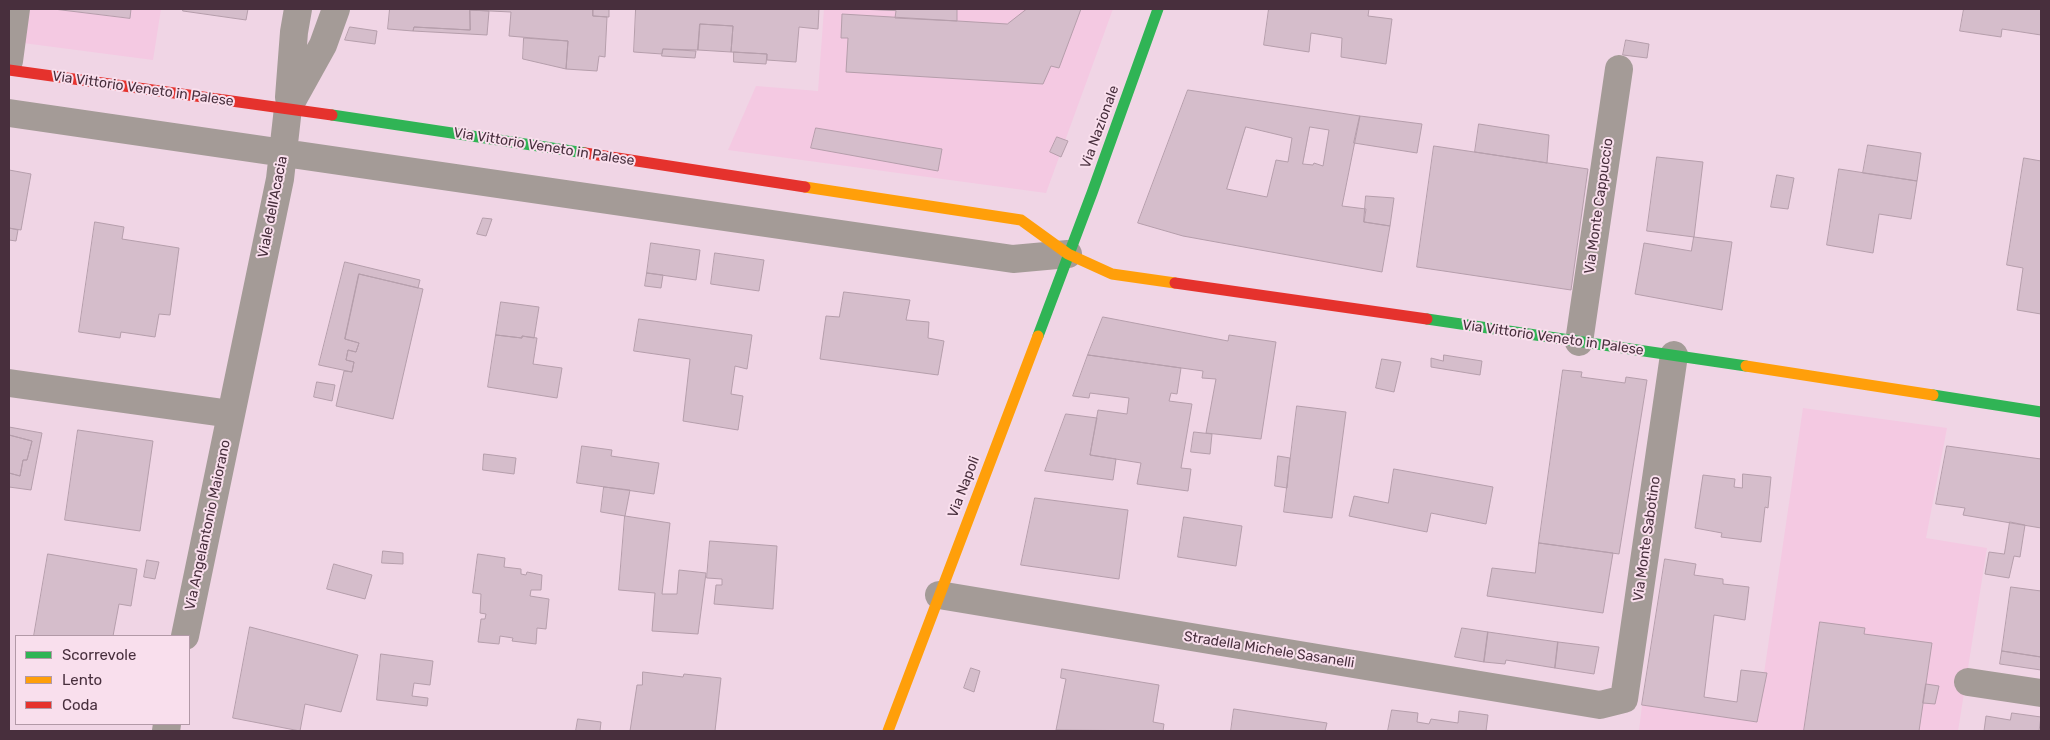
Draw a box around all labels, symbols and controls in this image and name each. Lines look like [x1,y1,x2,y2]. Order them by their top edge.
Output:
street label: Via Vittorio Veneto in Palese [51,68,235,110]
street label: Via Nazionale [1077,83,1123,171]
street label: Via Vittorio Veneto in Palese [452,124,636,170]
street label: Via Monte Cappuccio [1581,137,1617,275]
street label: Viale dell'Acacia [255,155,291,259]
street label: Via Vittorio Veneto in Palese [1461,317,1645,359]
street label: Via Angelantonio Maiorano [182,438,234,612]
street label: Via Napoli [945,454,983,520]
street label: Via Monte Sabotino [1630,475,1664,603]
street label: Stradella Michele Sasanelli [1183,628,1355,672]
legend [15,635,190,725]
text: Scorrevole [62,646,136,664]
text: Lento [62,671,102,689]
text: Coda [62,696,98,714]

